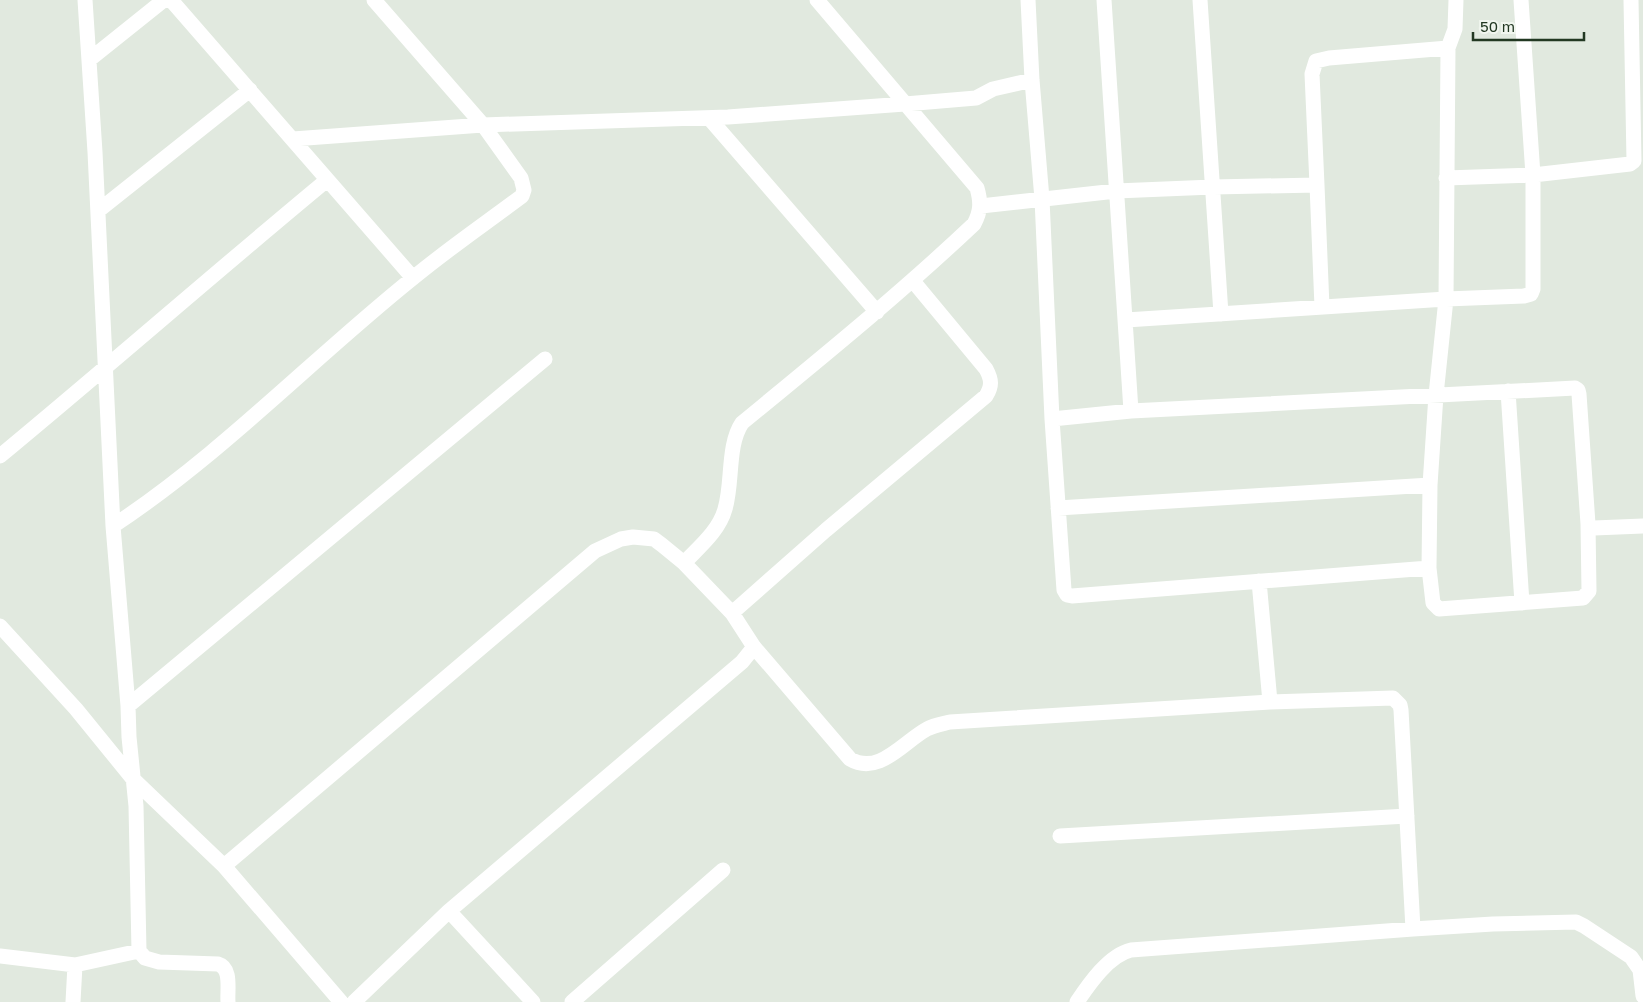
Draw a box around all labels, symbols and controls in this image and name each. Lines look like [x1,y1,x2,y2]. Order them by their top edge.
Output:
scale bar [1473,10,1584,42]
text: 50 m [1480,17,1515,35]

